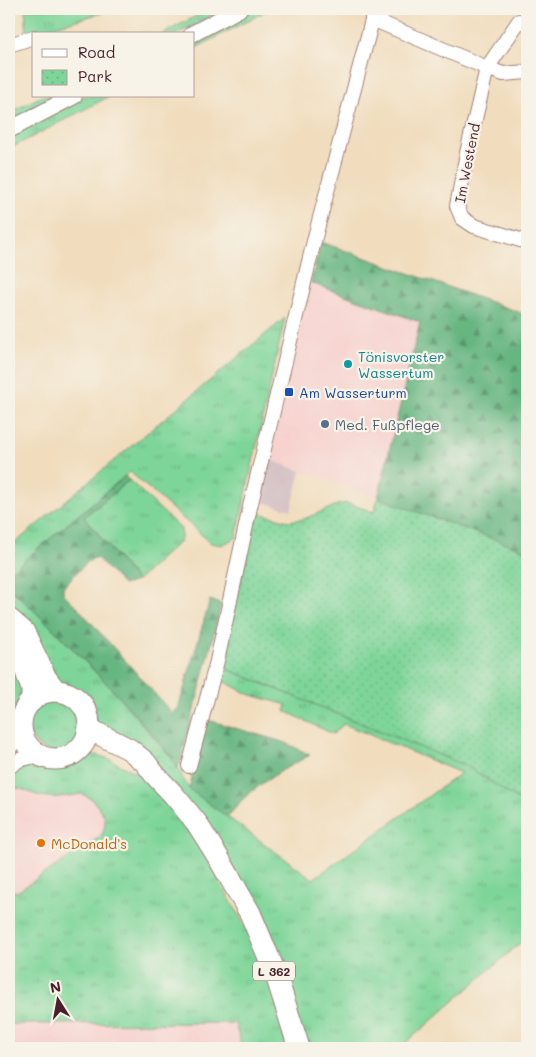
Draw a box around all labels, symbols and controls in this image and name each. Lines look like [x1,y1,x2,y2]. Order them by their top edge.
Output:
legend [32,32,195,98]
text: Road [78,42,115,62]
text: Park [78,66,112,86]
street label: Im Westend [450,121,484,205]
place label: Tönisvorster Wassertum [358,347,444,382]
marker: Tönisvorster Wassertum [342,358,354,370]
place label: Am Wasserturm [299,383,407,402]
marker: Am Wasserturm [283,386,295,398]
place label: Med. Fußpflege [335,415,440,434]
marker: Med. Fußpflege [319,418,331,430]
place label: McDonald's [51,834,127,853]
marker: McDonald's [35,837,47,849]
road number: L 362 [253,961,295,980]
north arrow [32,974,82,1024]
text: N [48,976,62,997]

